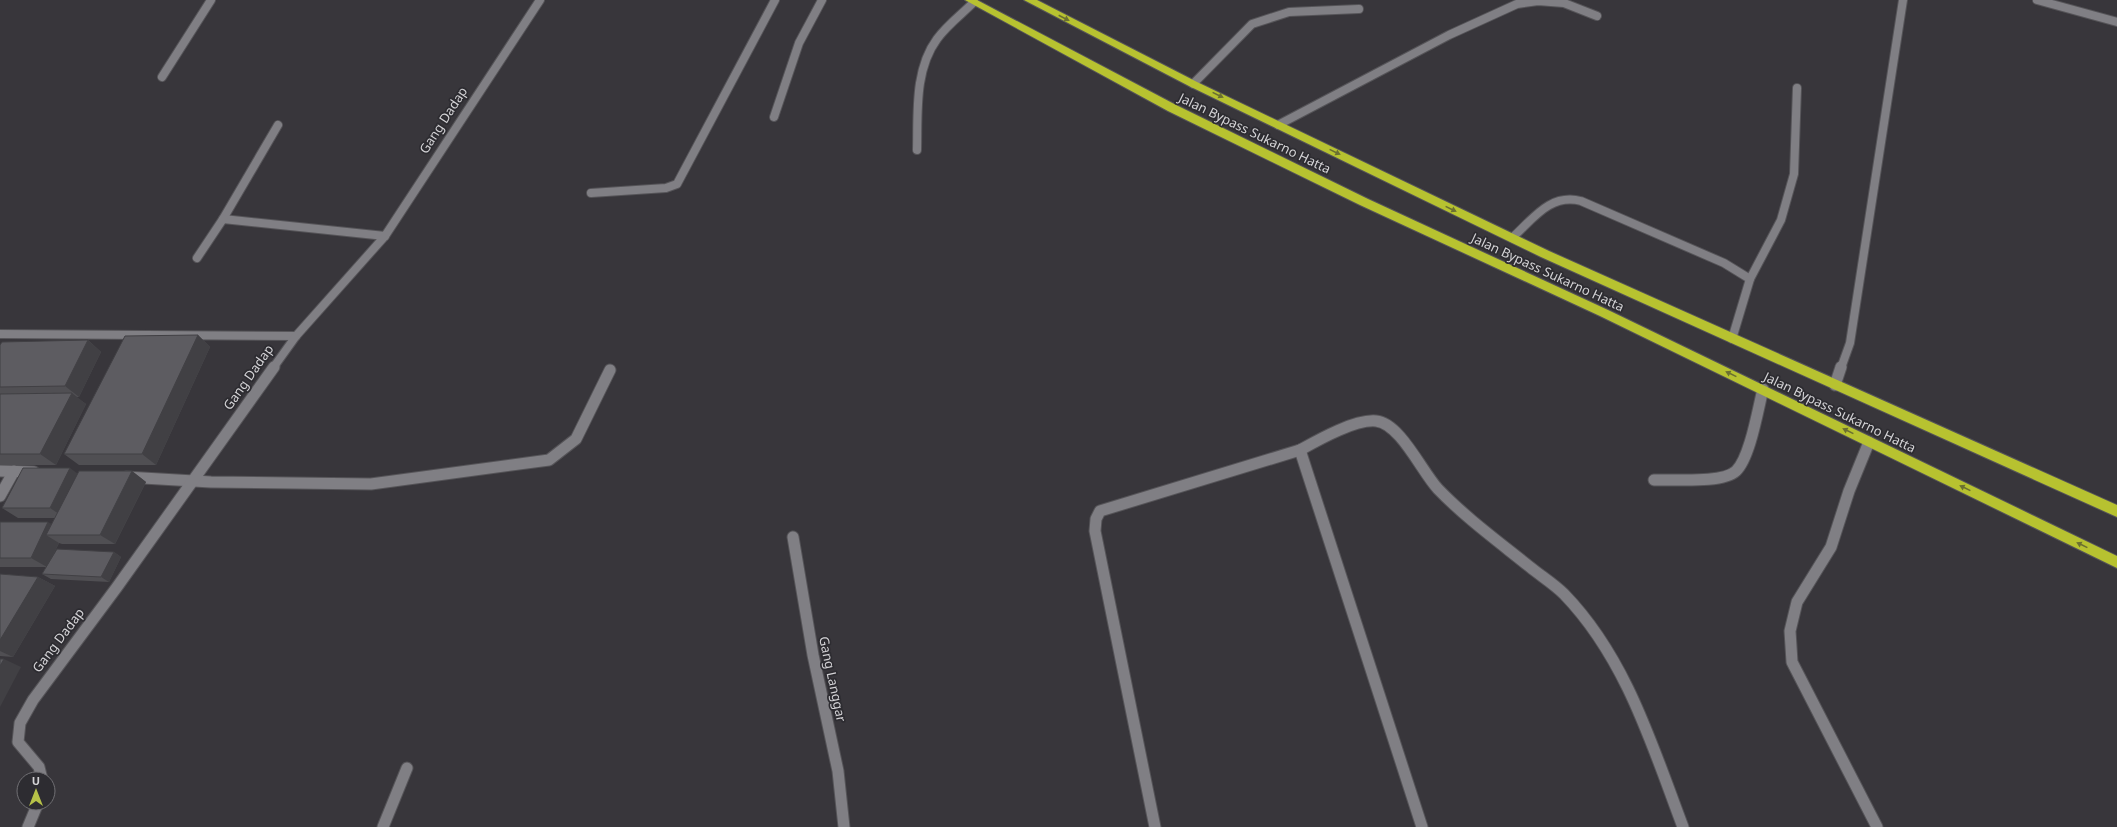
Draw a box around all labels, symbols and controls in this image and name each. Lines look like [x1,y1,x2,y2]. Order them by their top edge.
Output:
one-way arrow [1058,15,1070,21]
street label: Gang Dadap [415,83,471,157]
street label: Jalan Bypass Sukarno Hatta [1174,87,1334,178]
one-way arrow [1212,92,1223,98]
one-way arrow [1329,149,1340,155]
one-way arrow [1446,206,1457,212]
street label: Jalan Bypass Sukarno Hatta [1467,228,1627,315]
street label: Gang Dadap [219,341,277,413]
street label: Jalan Bypass Sukarno Hatta [1759,366,1919,457]
one-way arrow [1726,371,1737,377]
one-way arrow [1842,428,1854,434]
one-way arrow [1959,485,1971,491]
one-way arrow [2076,542,2088,548]
street label: Gang Dadap [28,604,88,676]
street label: Gang Langgar [815,635,851,724]
north arrow [16,771,56,811]
text: U [32,773,40,788]

